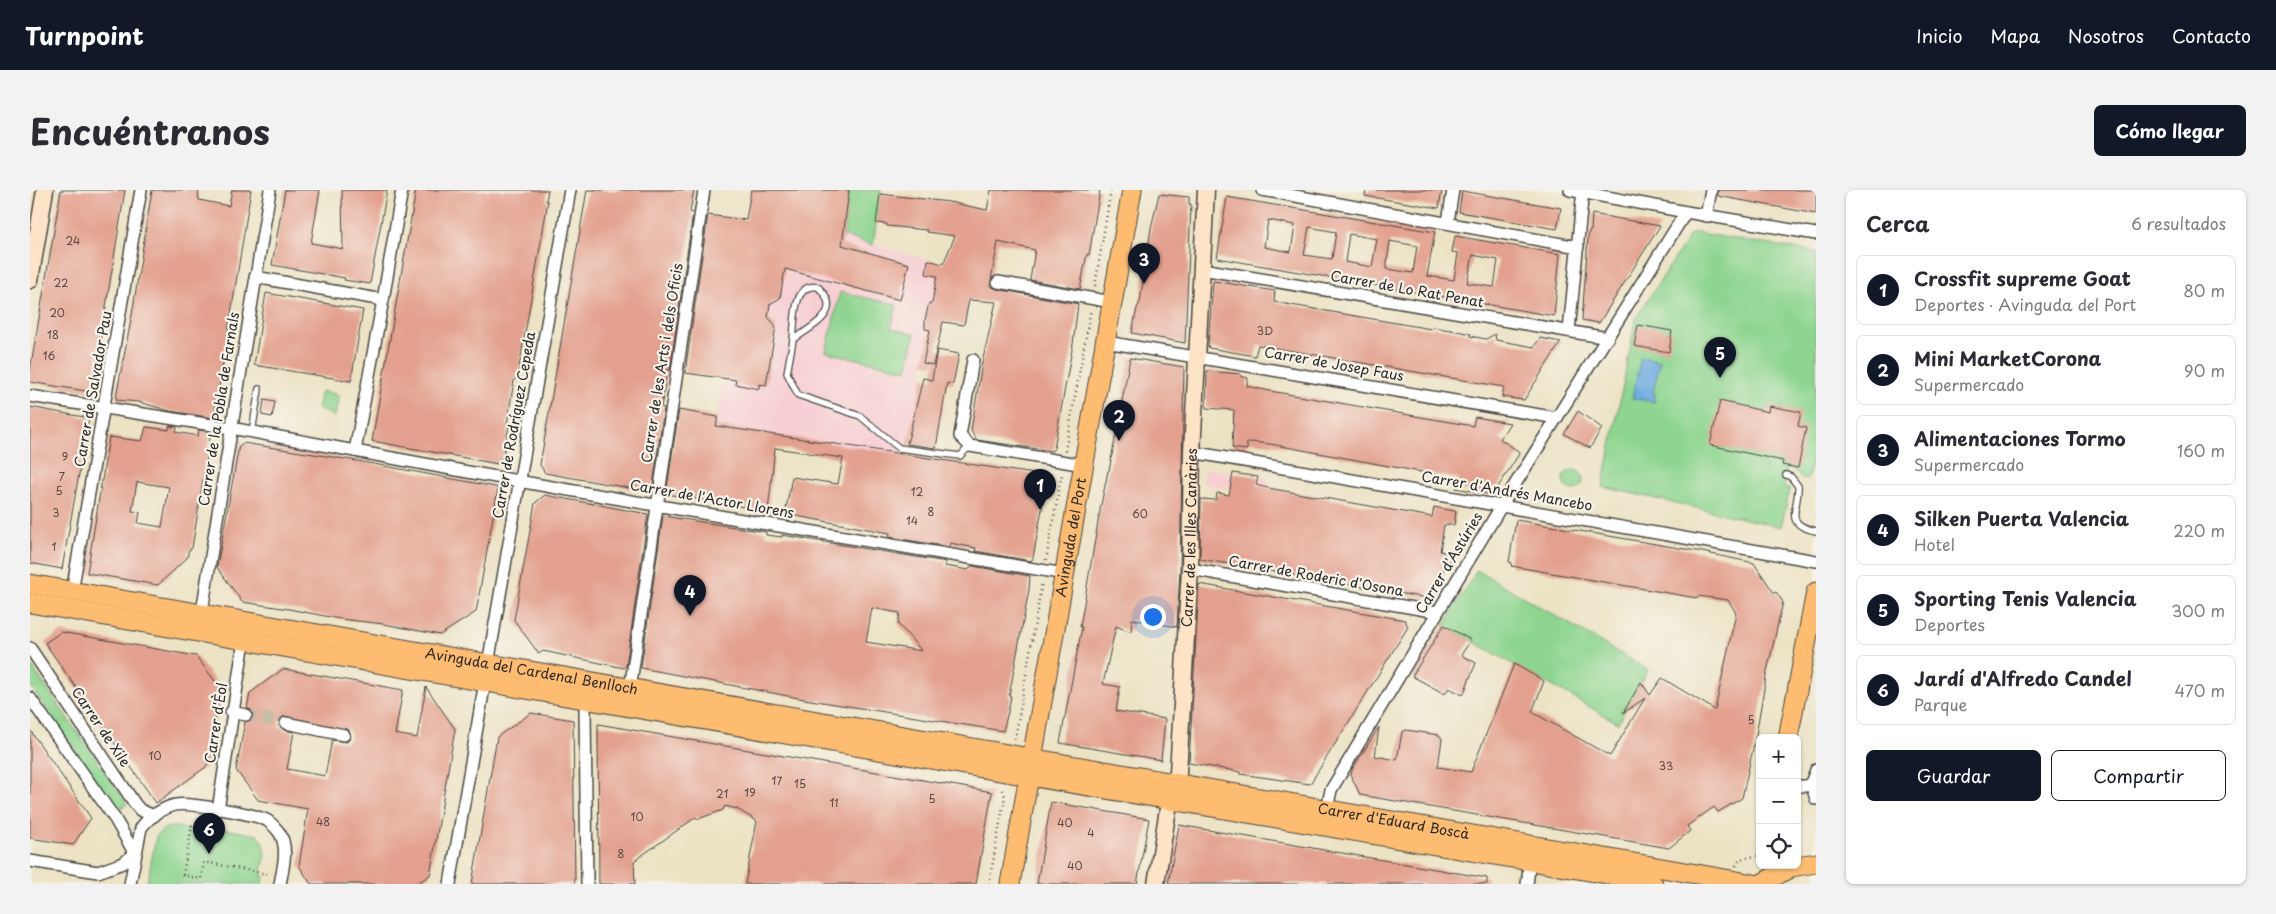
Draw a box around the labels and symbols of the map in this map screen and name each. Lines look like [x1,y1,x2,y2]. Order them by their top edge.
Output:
house number: 24 [66,232,80,249]
pin: 3 [1128,243,1160,284]
street label: Carrer de les Arts i dels Oficis [635,262,688,464]
street label: Carrer de Lo Rat Penat [1329,265,1486,312]
house number: 22 [54,274,68,291]
house number: 20 [49,304,65,321]
street label: Carrer de Salvador Pau [68,309,117,469]
street label: Carrer de la Pobla de Farnals [193,310,244,507]
house number: 3D [1257,322,1273,339]
house number: 18 [47,326,59,343]
street label: Carrer de Rodríguez Cepeda [487,329,540,520]
pin: 5 [1704,337,1736,378]
street label: Carrer de Josep Faus [1263,341,1406,386]
house number: 16 [43,347,56,364]
pin: 2 [1103,400,1135,441]
street label: Carrer de les Illes Canàries [1176,447,1202,628]
house number: 9 [62,448,68,465]
street label: Carrer d'Andrés Mancebo [1420,465,1594,516]
house number: 7 [59,468,65,485]
pin: 1 [1024,469,1056,510]
street label: Carrer de l'Actor Llorens [628,474,796,523]
street label: Avinguda del Port [1050,476,1091,599]
house number: 5 [55,482,63,499]
house number: 12 [911,483,924,500]
house number: 8 [928,503,935,520]
house number: 3 [52,504,60,521]
house number: 60 [1132,505,1148,522]
street label: Carrer d'Astúries [1410,508,1487,618]
house number: 14 [906,512,918,529]
house number: 1 [52,538,57,555]
street label: Carrer de Roderic d'Osona [1227,550,1406,601]
pin: 4 [674,575,706,616]
your location [1140,604,1166,630]
street label: Avinguda del Cardenal Benlloch [424,642,640,700]
street label: Carrer d'Èol [199,681,232,765]
street label: Carrer de Xile [67,682,136,771]
house number: 5 [1747,711,1755,728]
house number: 10 [149,747,161,764]
house number: 33 [1659,757,1673,774]
house number: 17 [772,772,783,789]
house number: 15 [794,775,806,792]
house number: 19 [744,784,756,801]
house number: 21 [716,785,728,802]
house number: 5 [928,790,936,807]
house number: 11 [829,794,839,811]
street label: Carrer d'Eduard Boscà [1316,797,1471,844]
house number: 10 [631,808,643,825]
pin: 6 [193,813,225,854]
house number: 48 [316,813,330,830]
house number: 40 [1057,814,1073,831]
house number: 4 [1087,824,1095,841]
house number: 8 [618,845,625,862]
house number: 40 [1067,857,1083,874]

